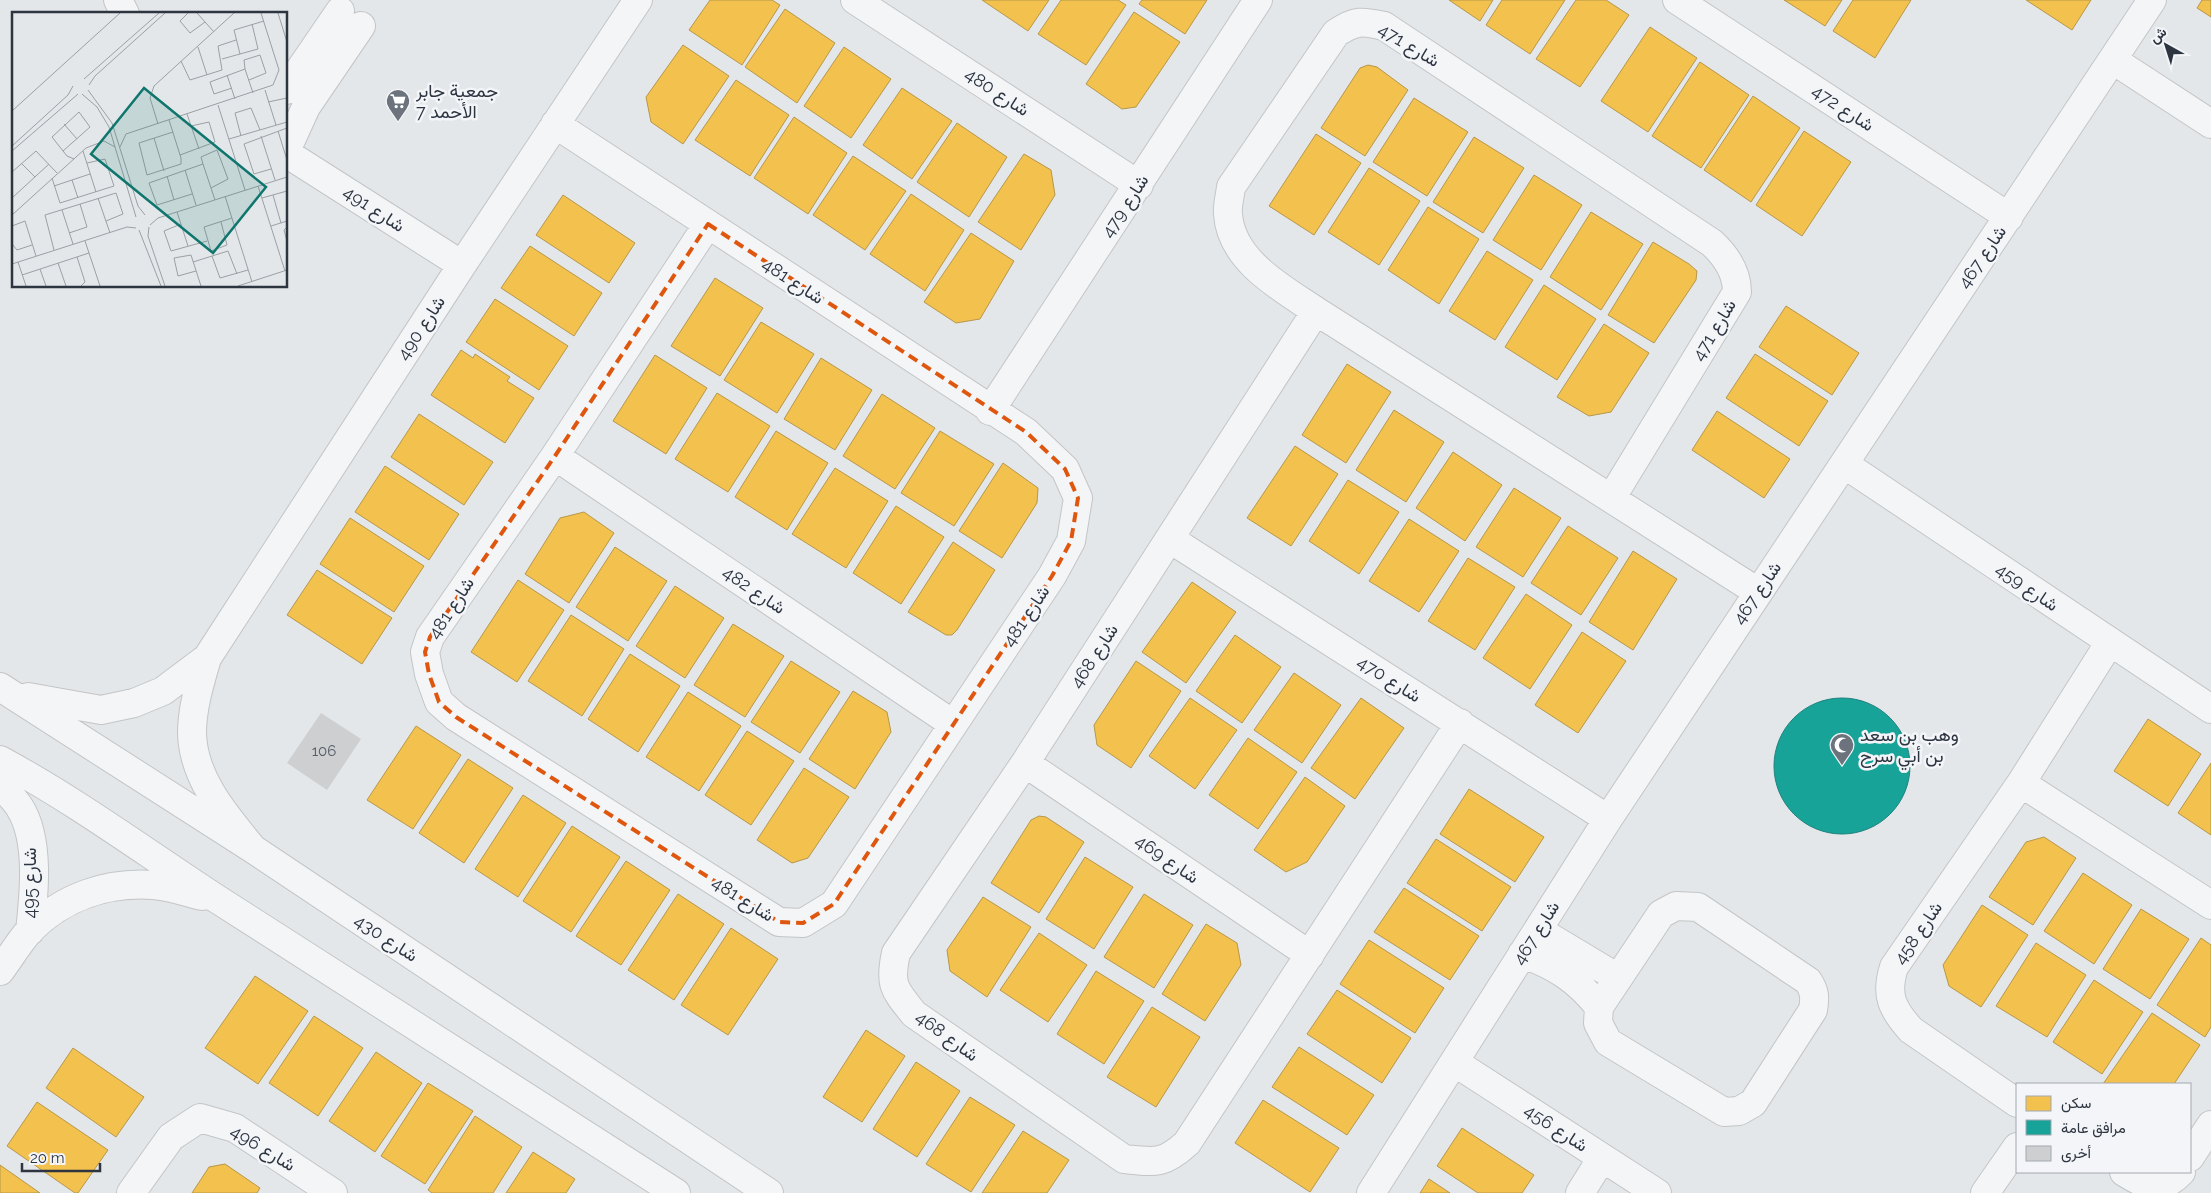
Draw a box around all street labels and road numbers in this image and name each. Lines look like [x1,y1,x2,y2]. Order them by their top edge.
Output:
street label: شارع 471 [1374,18,1444,73]
street label: شارع 480 [960,63,1033,122]
street label: شارع 472 [1807,80,1878,137]
street label: شارع 479 [1097,170,1154,242]
street label: شارع 491 [339,181,409,238]
street label: شارع 467 [1953,221,2012,293]
street label: شارع 481 [758,253,828,310]
street label: شارع 490 [392,292,451,365]
street label: شارع 471 [1687,295,1742,365]
street label: شارع 467 [1728,557,1787,629]
street label: شارع 459 [1991,558,2063,617]
street label: شارع 482 [718,561,789,620]
street label: شارع 481 [423,573,480,643]
street label: شارع 481 [998,581,1055,651]
street label: شارع 468 [1065,620,1124,693]
street label: شارع 470 [1352,651,1425,708]
street label: شارع 469 [1130,830,1203,889]
street label: شارع 495 [19,848,42,918]
street label: شارع 481 [707,871,778,927]
street label: شارع 467 [1508,897,1565,970]
street label: شارع 458 [1889,897,1948,969]
street label: شارع 430 [350,909,422,967]
street label: شارع 468 [911,1006,983,1067]
street label: شارع 456 [1520,1099,1592,1157]
street label: شارع 496 [226,1120,300,1177]

